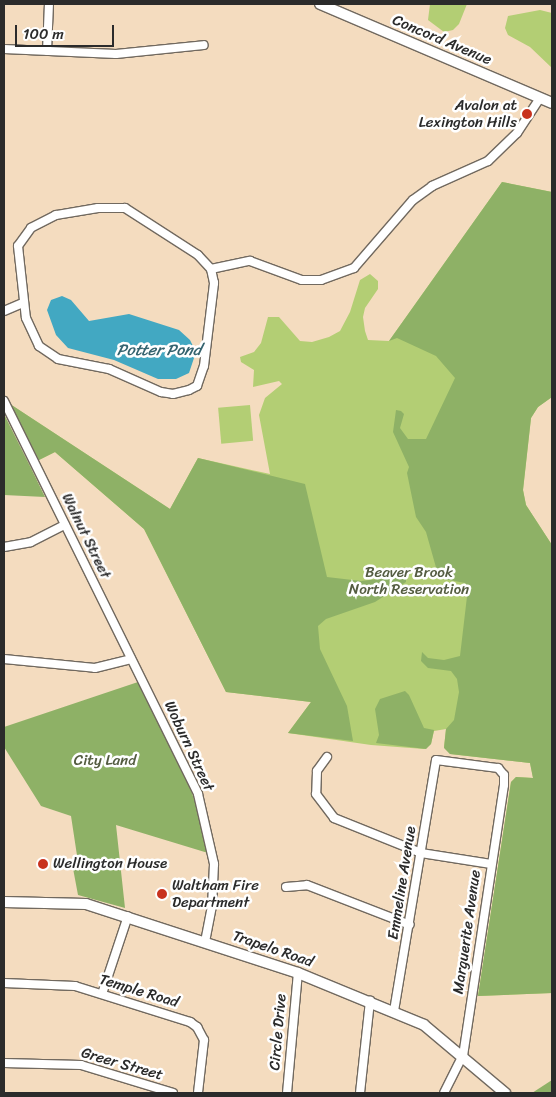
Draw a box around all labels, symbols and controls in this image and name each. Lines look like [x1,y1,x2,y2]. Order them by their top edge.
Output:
street label: Concord Avenue [390,11,494,69]
scale bar [18,15,116,47]
text: 100 m [23,21,64,47]
place label: Avalon at Lexington Hills [419,96,517,131]
marker: Avalon at Lexington Hills [521,108,533,120]
water label: Potter Pond [117,340,201,360]
street label: Walnut Street [58,490,114,582]
park label: Beaver Brook North Reservation [349,563,469,598]
street label: Woburn Street [160,698,218,794]
park label: City Land [74,752,136,770]
street label: Emmeline Avenue [384,825,420,941]
place label: Wellington House [53,855,167,873]
marker: Wellington House [37,858,49,870]
street label: Marguerite Avenue [449,869,485,995]
place label: Waltham Fire Department [172,876,259,911]
marker: Waltham Fire Department [156,888,168,900]
street label: Trapelo Road [230,927,316,971]
street label: Temple Road [97,970,181,1012]
street label: Circle Drive [266,993,290,1071]
street label: Greer Street [79,1044,165,1084]

